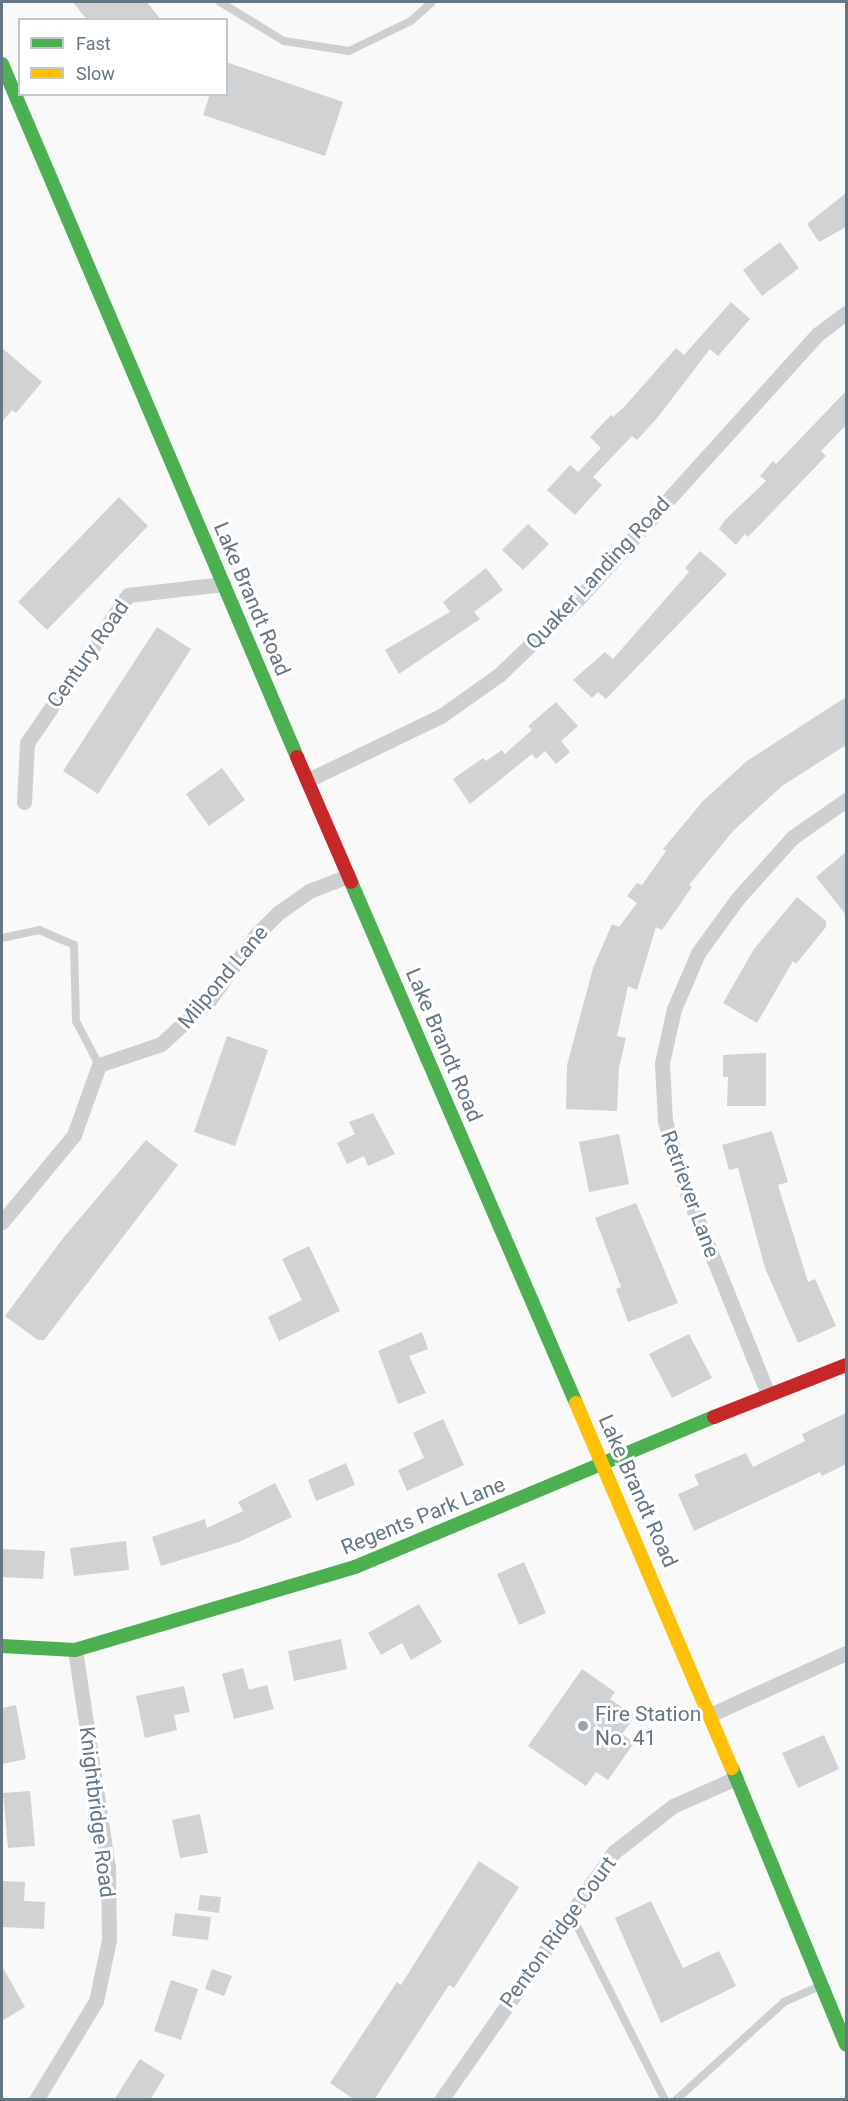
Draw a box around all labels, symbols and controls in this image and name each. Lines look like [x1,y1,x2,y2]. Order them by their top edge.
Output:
legend [18,18,228,96]
text: Fast [76,33,111,54]
text: Slow [76,63,115,84]
street label: Quaker Landing Road [521,491,675,655]
street label: Lake Brandt Road [208,518,296,680]
street label: Century Road [42,595,134,713]
street label: Milpond Lane [173,920,273,1034]
street label: Lake Brandt Road [400,964,488,1126]
street label: Retriever Lane [655,1127,725,1261]
street label: Lake Brandt Road [593,1411,683,1571]
street label: Regents Park Lane [337,1472,509,1560]
place label: Fire Station No. 41 [595,1701,701,1751]
marker: Fire Station No. 41 [576,1719,590,1733]
street label: Knightbridge Road [74,1725,120,1899]
street label: Penton Ridge Court [495,1851,621,2013]

